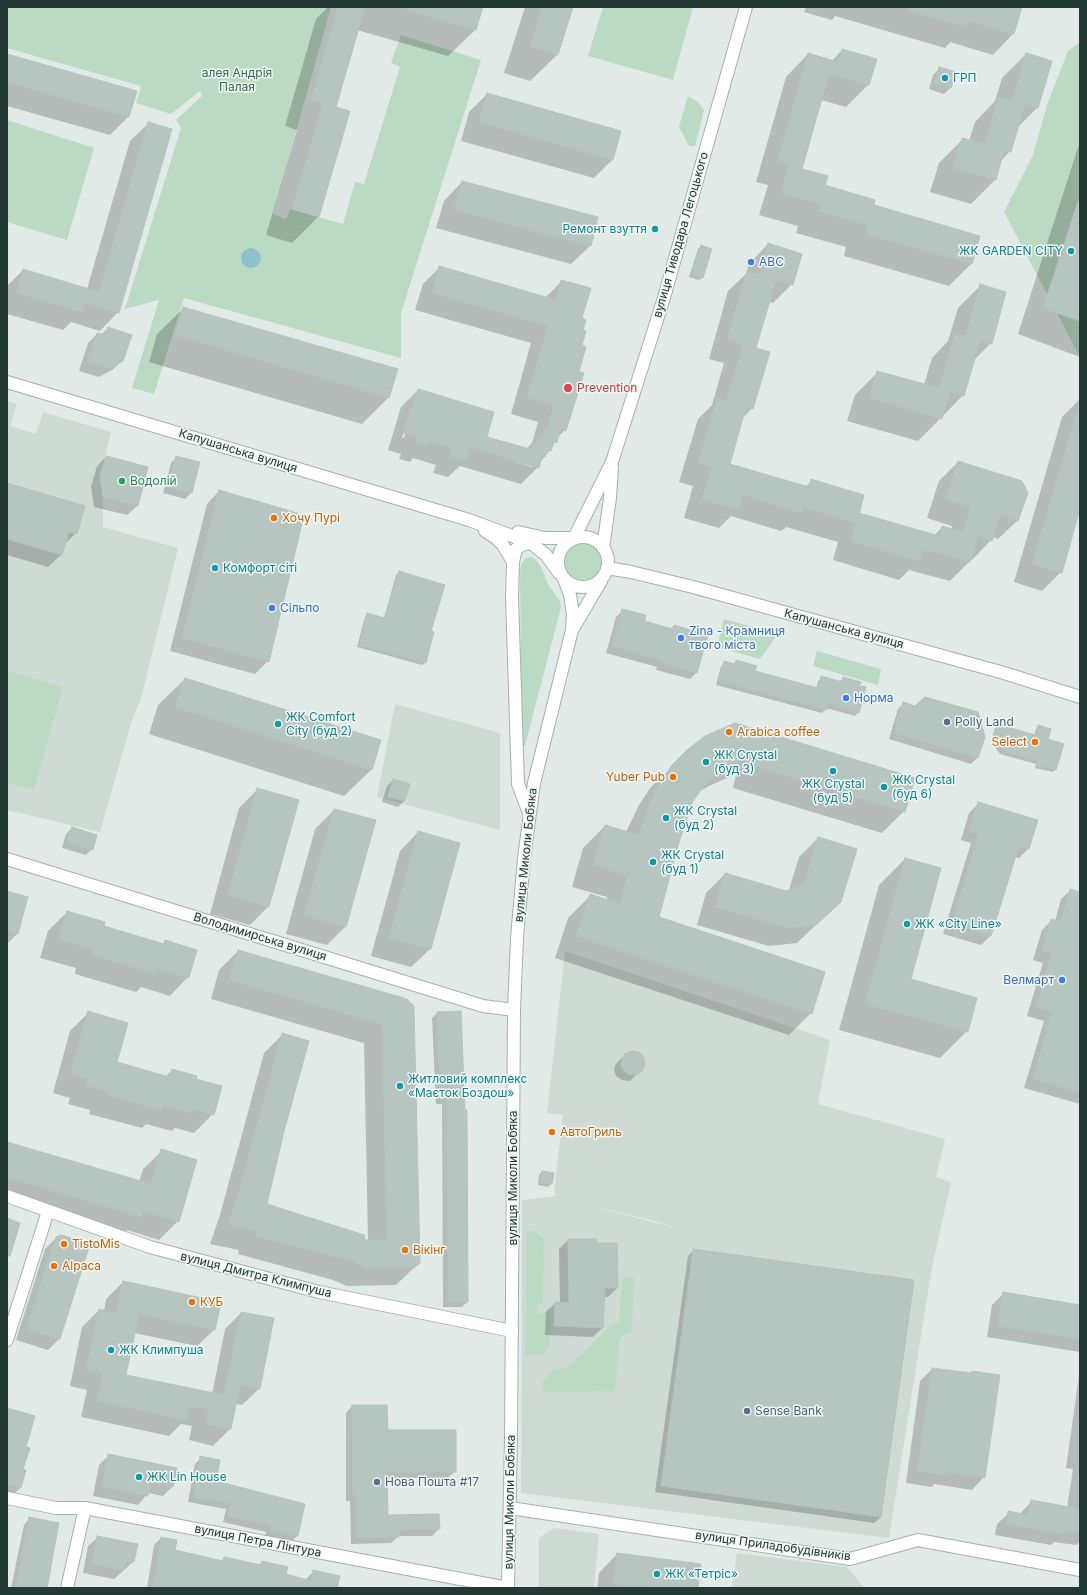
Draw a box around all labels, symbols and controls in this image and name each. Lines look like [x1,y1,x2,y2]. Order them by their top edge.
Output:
park label: алея Андрія Палая [202,66,272,94]
place label: ГРП [953,71,977,85]
marker: ГРП [940,73,950,83]
street label: вулиця Тиводара Легоцького [650,150,712,320]
place label: Ремонт взуття [562,222,647,236]
marker: Ремонт взуття [650,224,660,234]
place label: ЖК GARDEN CITY [959,244,1063,258]
marker: ЖК GARDEN CITY [1066,246,1076,256]
place label: ABC [759,255,784,269]
marker: ABC [746,257,756,267]
place label: Prevention [577,381,637,395]
marker: Prevention [562,382,574,394]
street label: Капушанська вулиця [177,426,299,476]
place label: Водолій [130,474,177,488]
marker: Водолій [117,476,127,486]
place label: Хочу Пурі [282,511,340,525]
marker: Хочу Пурі [269,513,279,523]
place label: Комфорт сіті [223,561,297,575]
marker: Комфорт сіті [210,563,220,573]
place label: Сільпо [280,601,320,615]
marker: Сільпо [267,603,277,613]
street label: Капушанська вулиця [783,606,905,652]
place label: Zina - Крамниця твого міста [689,624,785,652]
marker: Zina - Крамниця твого міста [676,633,686,643]
place label: Норма [854,691,893,705]
marker: Норма [841,693,851,703]
place label: ЖК Comfort City (буд 2) [286,710,355,738]
place label: Polly Land [955,715,1014,729]
marker: Polly Land [942,717,952,727]
marker: ЖК Comfort City (буд 2) [273,719,283,729]
place label: Arabica coffee [737,725,820,739]
marker: Arabica coffee [724,727,734,737]
place label: Select [992,735,1027,749]
marker: Select [1030,737,1040,747]
place label: ЖК Crystal (буд 3) [714,748,777,776]
marker: ЖК Crystal (буд 3) [701,757,711,767]
marker: ЖК Crystal (буд 5) [828,766,838,776]
place label: Yuber Pub [606,770,665,784]
marker: Yuber Pub [668,772,678,782]
place label: ЖК Crystal (буд 6) [892,773,955,801]
place label: ЖК Crystal (буд 5) [801,777,865,805]
marker: ЖК Crystal (буд 6) [879,782,889,792]
street label: вулиця Миколи Бобяка [512,787,540,923]
place label: ЖК Crystal (буд 2) [674,804,737,832]
marker: ЖК Crystal (буд 2) [661,813,671,823]
place label: ЖК Crystal (буд 1) [661,848,724,876]
marker: ЖК Crystal (буд 1) [648,857,658,867]
street label: Володимирська вулиця [192,910,328,964]
place label: ЖК «City Line» [915,917,1002,931]
marker: ЖК «City Line» [902,919,912,929]
place label: Велмарт [1003,973,1054,987]
marker: Велмарт [1057,975,1067,985]
place label: Житловий комплекс «Маєток Боздош» [408,1072,527,1100]
marker: Житловий комплекс «Маєток Боздош» [395,1081,405,1091]
street label: вулиця Миколи Бобяка [506,1111,520,1245]
place label: АвтоГриль [560,1125,622,1139]
marker: АвтоГриль [547,1127,557,1137]
place label: TistoMis [72,1237,120,1251]
marker: TistoMis [59,1239,69,1249]
place label: Вікінг [413,1243,445,1257]
marker: Вікінг [400,1245,410,1255]
street label: вулиця Дмитра Климпуша [179,1249,333,1301]
place label: Alpaca [62,1259,101,1273]
marker: Alpaca [49,1261,59,1271]
place label: КУБ [200,1295,223,1309]
marker: КУБ [187,1297,197,1307]
place label: ЖК Климпуша [119,1343,203,1357]
marker: ЖК Климпуша [106,1345,116,1355]
place label: Sense Bank [755,1404,822,1418]
marker: Sense Bank [742,1406,752,1416]
street label: вулиця Миколи Бобяка [502,1434,518,1570]
place label: ЖК Lin House [147,1470,227,1484]
marker: ЖК Lin House [134,1472,144,1482]
place label: Нова Пошта #17 [385,1475,479,1489]
marker: Нова Пошта #17 [372,1477,382,1487]
street label: вулиця Петра Лінтура [193,1522,323,1560]
street label: вулиця Приладобудівників [694,1528,852,1564]
place label: ЖК «Тетріс» [665,1567,738,1581]
marker: ЖК «Тетріс» [652,1569,662,1579]

